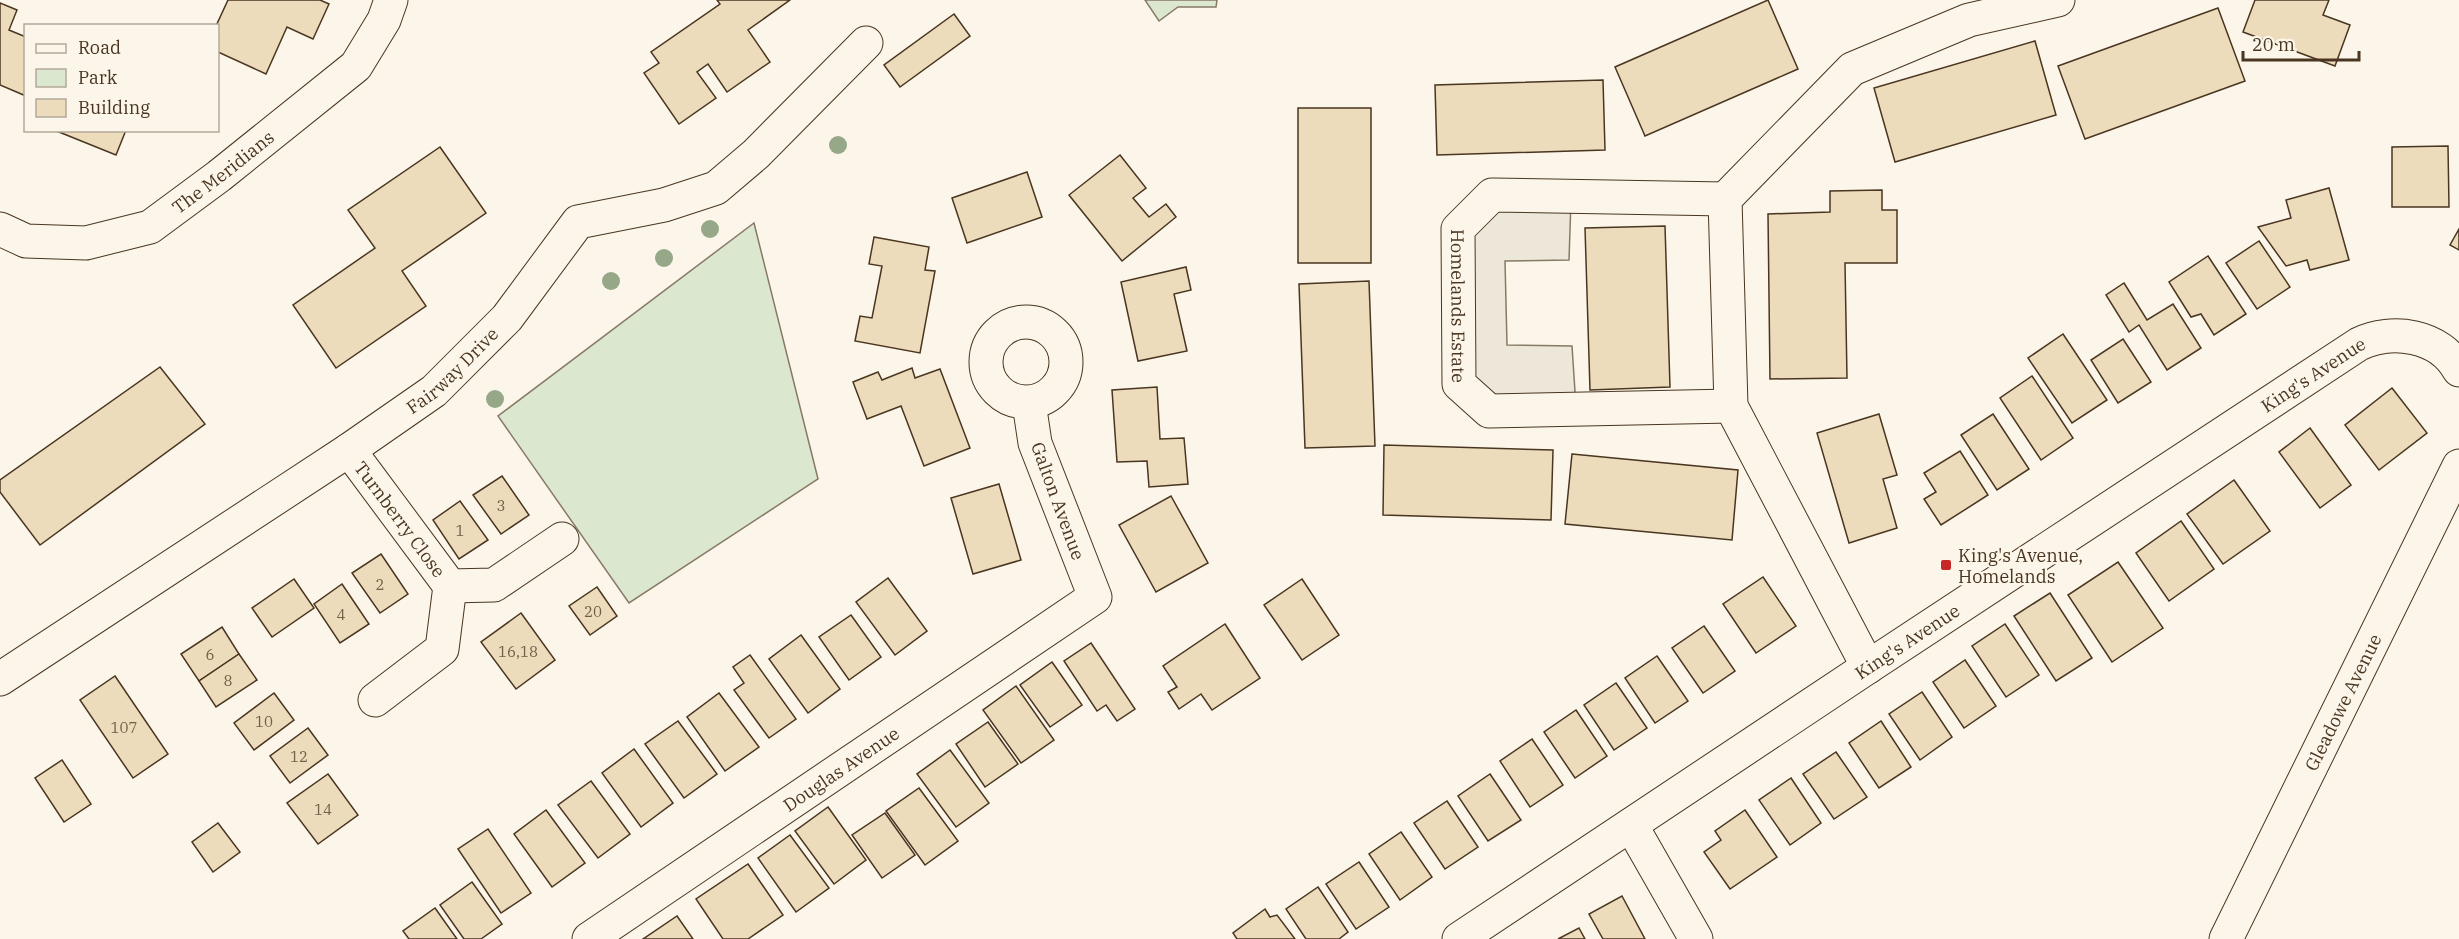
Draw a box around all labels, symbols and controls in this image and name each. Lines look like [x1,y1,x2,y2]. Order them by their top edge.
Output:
legend [24,24,219,132]
scale bar [2243,24,2358,62]
text: 20 m [2252,33,2295,56]
text: Road [78,36,121,59]
text: Park [78,66,118,89]
text: Building [78,96,150,119]
street label: The Meridians [167,125,278,218]
street label: Homelands Estate [1446,229,1470,383]
street label: Fairway Drive [402,322,503,418]
street label: King's Avenue [2256,331,2369,417]
street label: Galton Avenue [1026,439,1090,563]
street label: Turnberry Close [350,457,451,582]
house number: 3 [496,496,506,515]
house number: 1 [455,521,465,540]
place label: King's Avenue, Homelands [1958,544,2083,588]
marker: King's Avenue, Homelands [1939,558,1953,572]
house number: 2 [375,575,385,594]
street label: King's Avenue [1850,599,1964,684]
house number: 20 [584,602,602,621]
house number: 4 [336,605,346,624]
street label: Gleadowe Avenue [2299,630,2386,775]
house number: 16,18 [498,642,538,661]
house number: 6 [205,645,215,664]
house number: 8 [223,671,233,690]
house number: 10 [255,712,273,731]
house number: 107 [110,718,138,737]
street label: Douglas Avenue [778,721,903,816]
house number: 12 [290,747,308,766]
house number: 14 [314,800,332,819]

